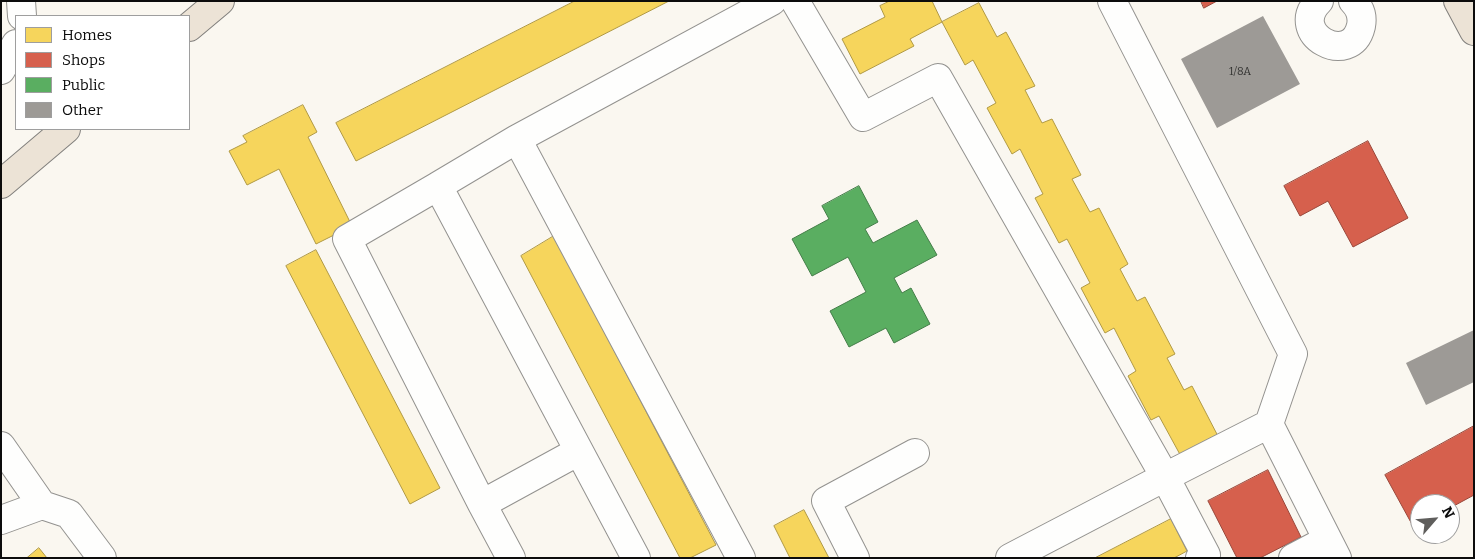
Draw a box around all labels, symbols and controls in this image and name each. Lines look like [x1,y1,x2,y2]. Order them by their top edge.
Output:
legend [15,15,190,130]
text: Homes [62,26,112,44]
text: Shops [62,51,105,69]
house number: 1/8А [1229,65,1251,79]
text: Public [62,76,105,94]
text: Other [62,101,103,119]
north arrow [1410,494,1460,544]
text: N [1438,504,1458,521]

